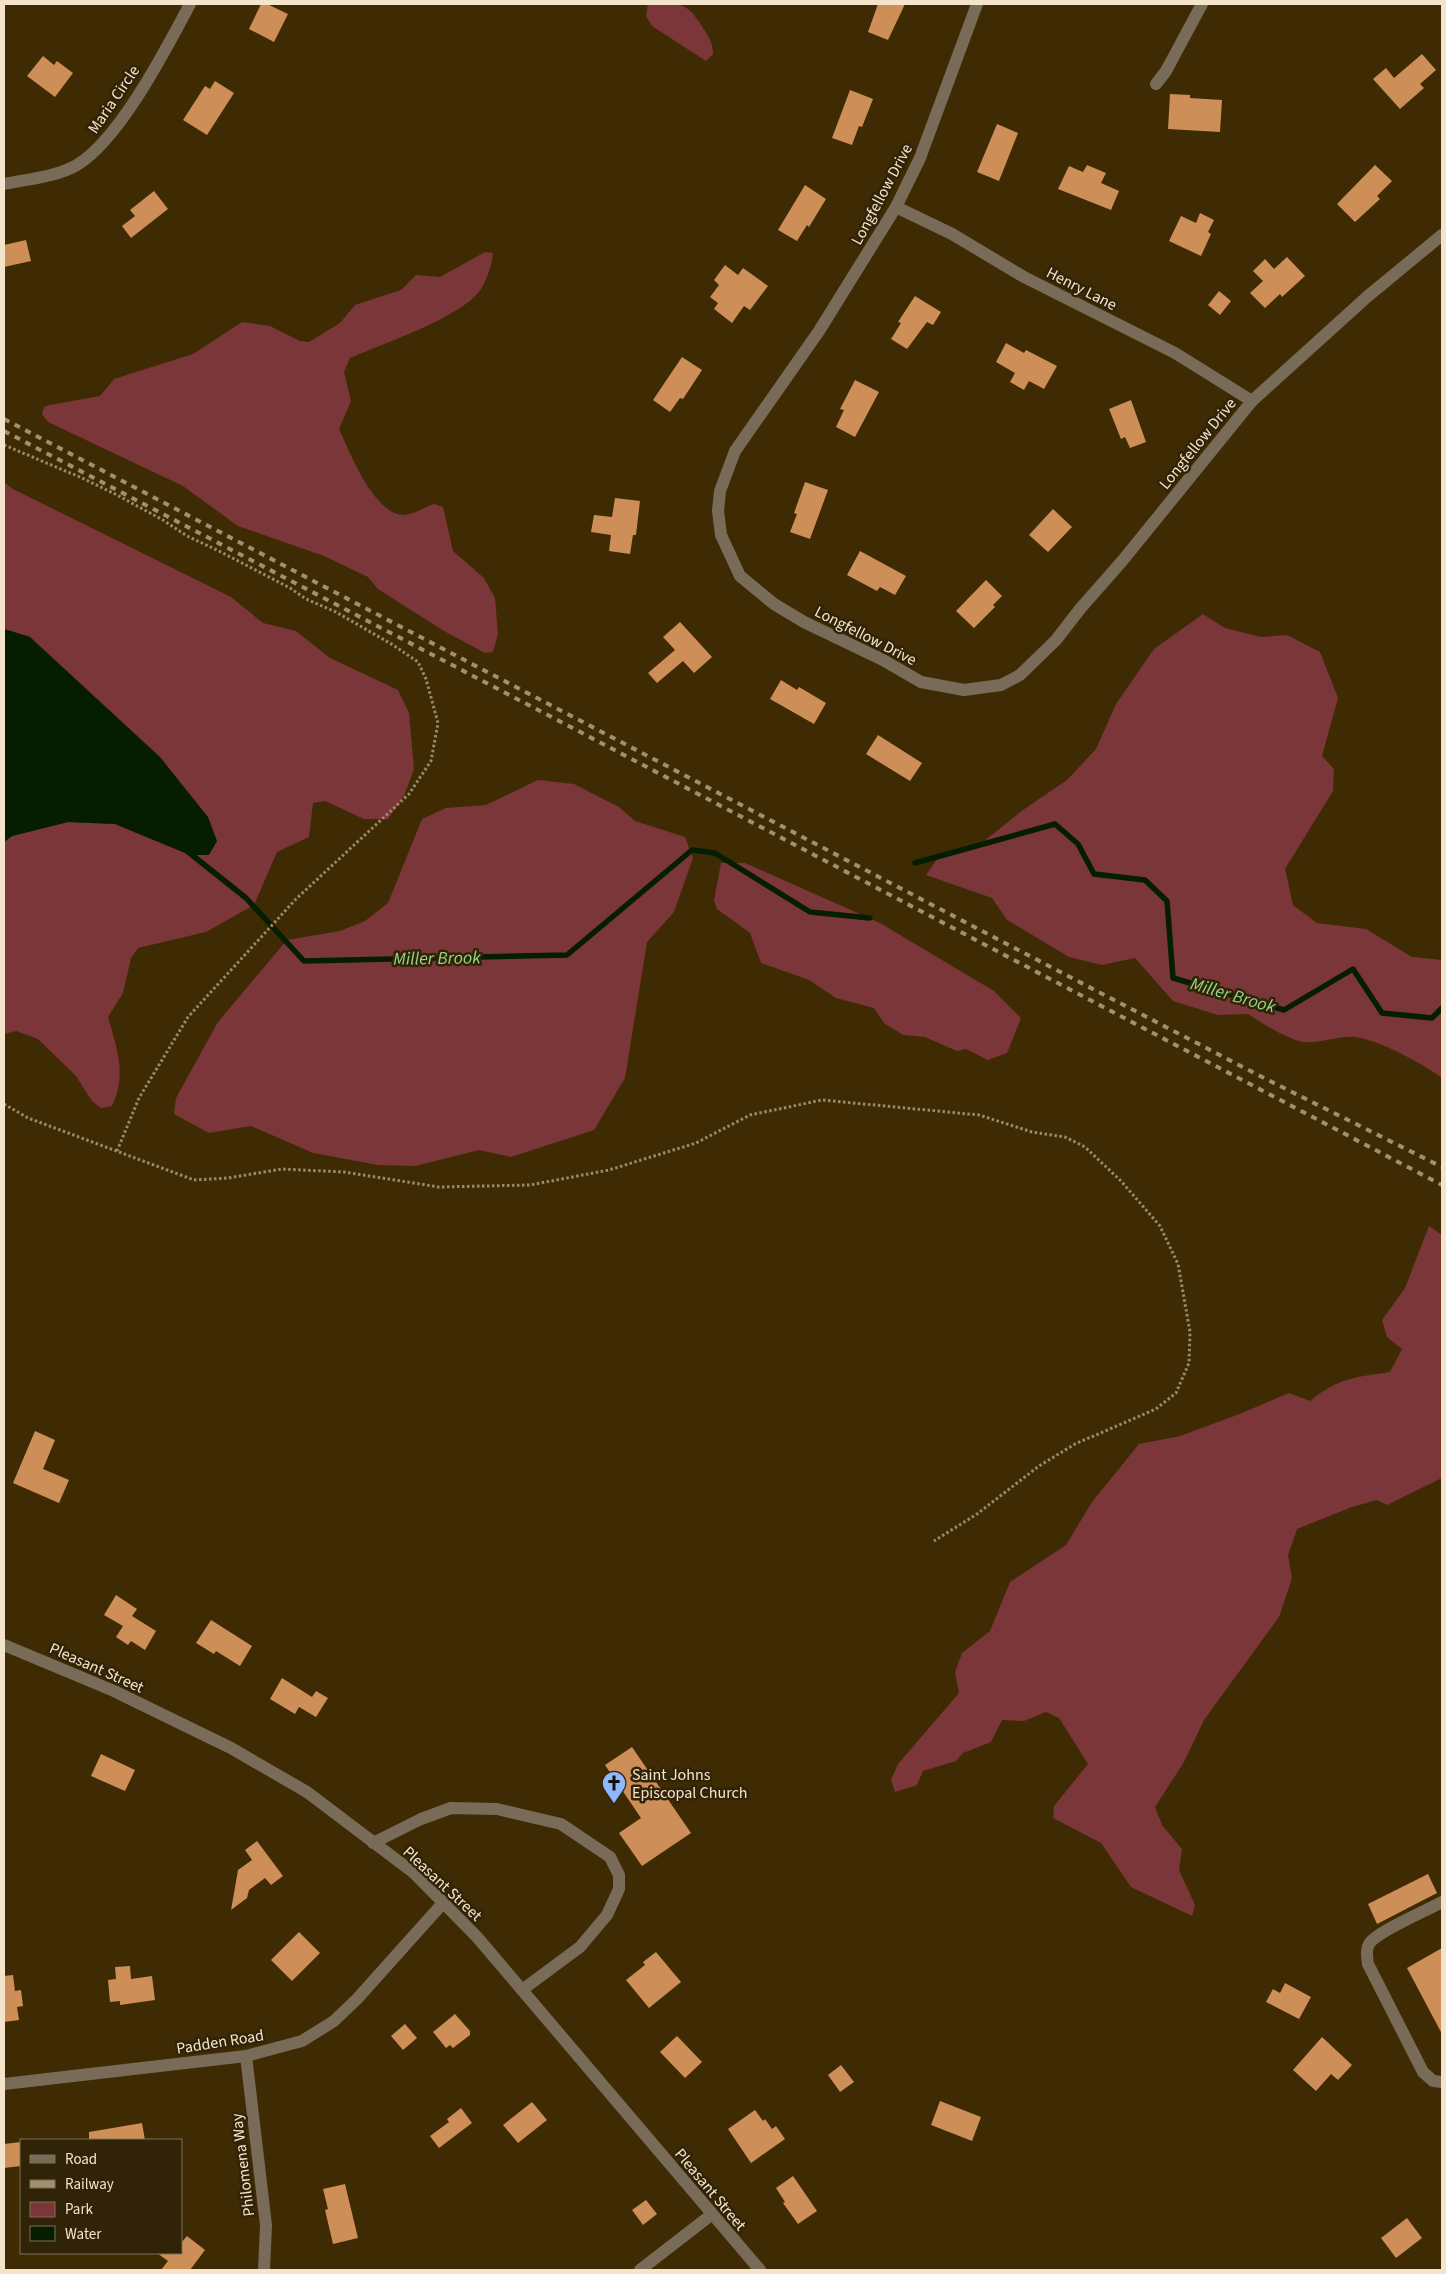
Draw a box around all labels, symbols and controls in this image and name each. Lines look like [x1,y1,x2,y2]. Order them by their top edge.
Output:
street label: Maria Circle [83,61,145,138]
street label: Longfellow Drive [846,140,918,249]
street label: Henry Lane [1043,262,1121,316]
street label: Longfellow Drive [1154,393,1242,494]
street label: Longfellow Drive [811,601,920,671]
water label: Miller Brook [393,945,481,972]
water label: Miller Brook [1187,971,1279,1020]
street label: Pleasant Street [46,1637,148,1699]
place label: Saint Johns Episcopal Church [632,1764,748,1804]
church icon: Saint Johns Episcopal Church [601,1770,627,1804]
street label: Pleasant Street [398,1841,487,1927]
street label: Padden Road [175,2024,266,2060]
street label: Philomena Way [226,2112,260,2218]
legend [20,2139,182,2254]
street label: Pleasant Street [669,2144,752,2236]
text: Road [65,2149,97,2170]
text: Railway [65,2174,114,2195]
text: Park [65,2199,94,2220]
text: Water [65,2224,102,2245]

